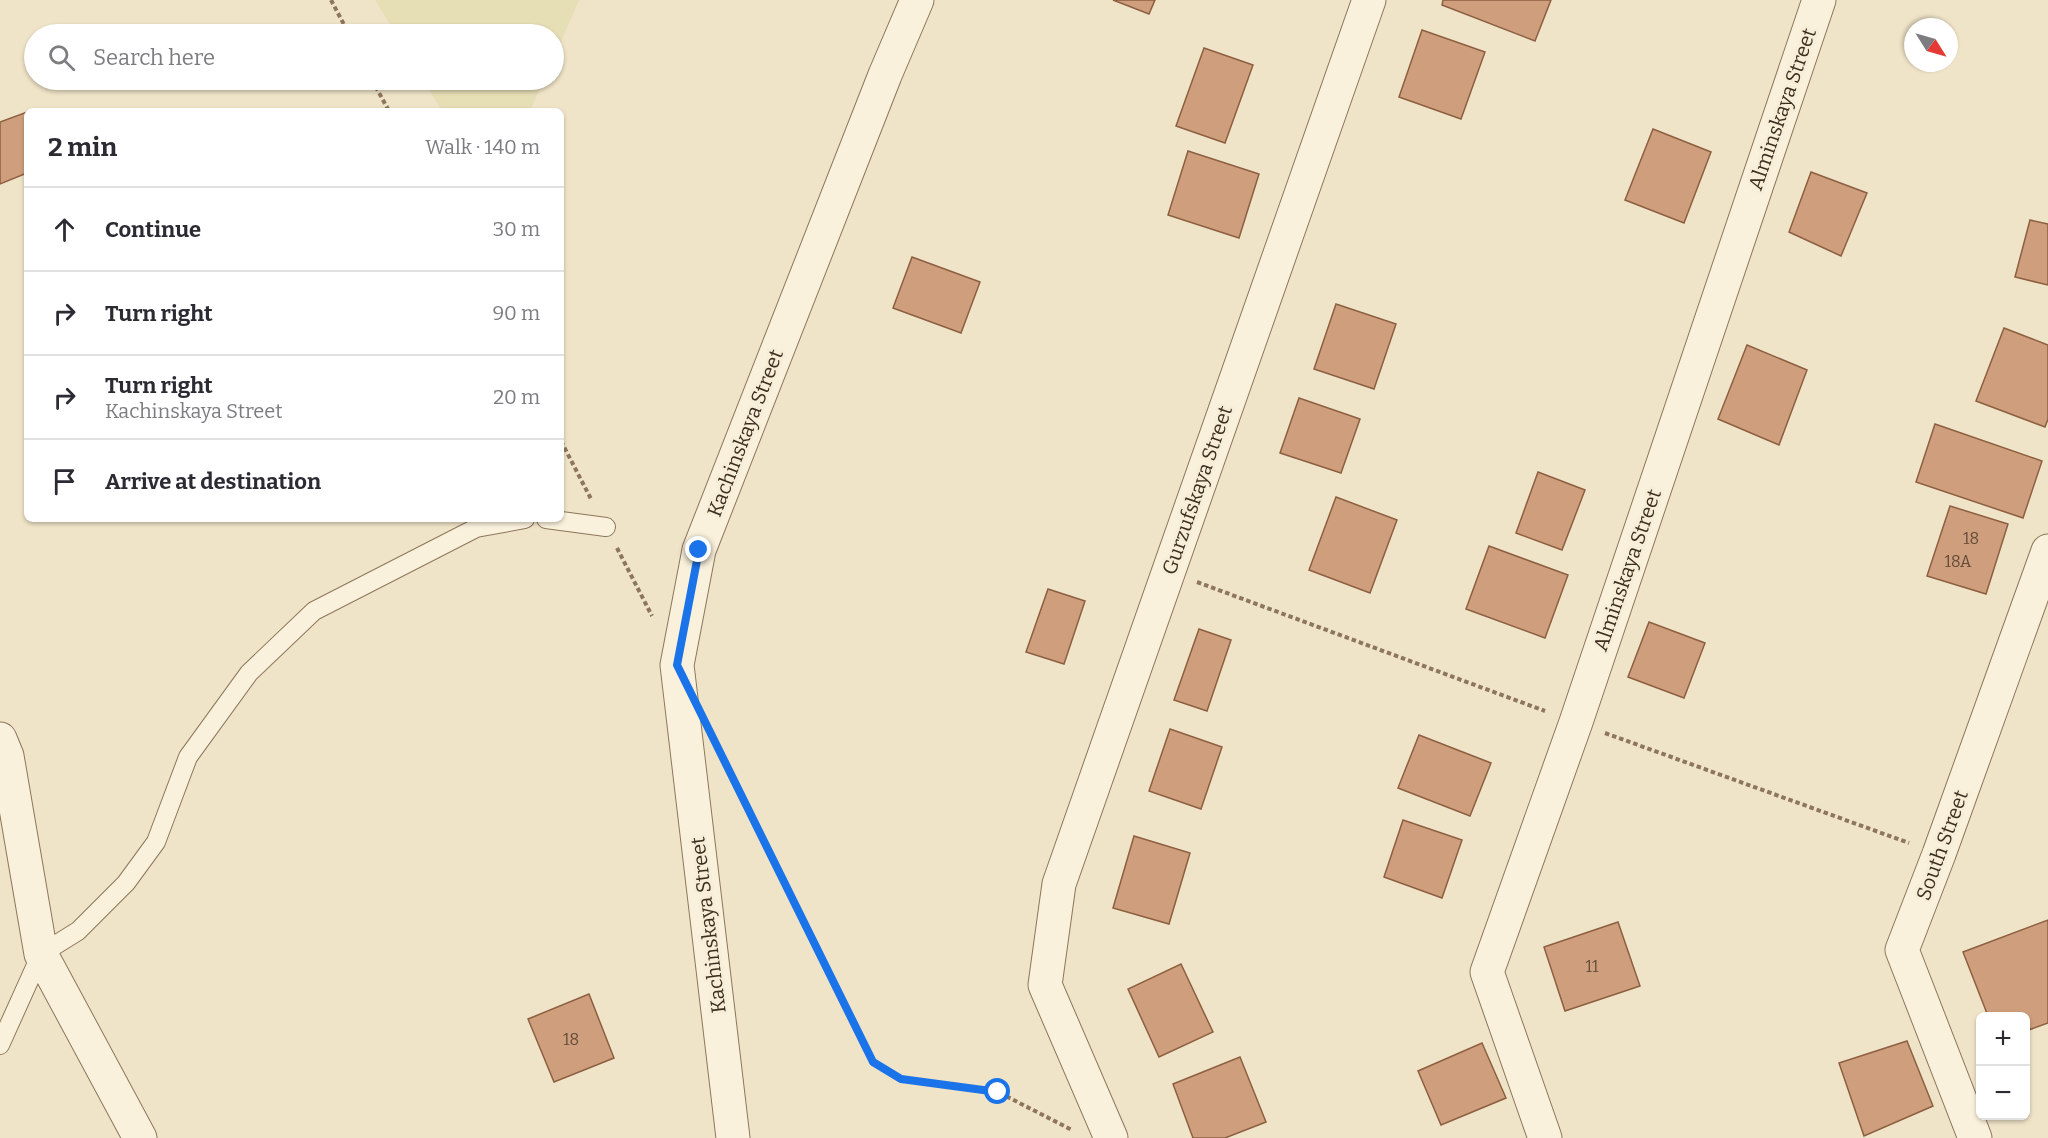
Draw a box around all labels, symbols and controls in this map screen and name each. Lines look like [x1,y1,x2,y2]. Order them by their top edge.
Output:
north arrow [1904,18,1958,72]
search box [24,24,564,90]
street label: Alminskaya Street [1743,25,1821,193]
icon: search [45,41,78,74]
text: Search here [93,44,215,71]
text: 2 min [48,132,117,163]
text: Walk · 140 m [425,135,540,159]
icon: ahead [48,213,81,246]
text: Continue [105,216,201,243]
text: 30 m [493,217,540,241]
icon: right [48,297,81,330]
text: Turn right [105,300,213,327]
text: 90 m [492,301,540,325]
street label: Kachinskaya Street [702,346,788,520]
text: Turn right [105,372,213,399]
icon: right [48,381,81,414]
text: 20 m [493,385,540,409]
text: Kachinskaya Street [105,399,282,423]
street label: Gurzufskaya Street [1157,402,1237,578]
icon: arrive [48,465,81,498]
text: Arrive at destination [105,468,321,495]
street label: Alminskaya Street [1588,486,1666,654]
house number: 18 [1963,529,1979,548]
route end [685,536,711,562]
house number: 18А [1945,552,1972,571]
street label: South Street [1911,787,1973,903]
street label: Kachinskaya Street [685,835,731,1015]
house number: 11 [1586,957,1599,976]
map controls [1976,1012,2030,1120]
button: + [1976,1012,2030,1066]
house number: 18 [563,1030,579,1049]
button: − [1976,1066,2030,1120]
route start [984,1078,1010,1104]

